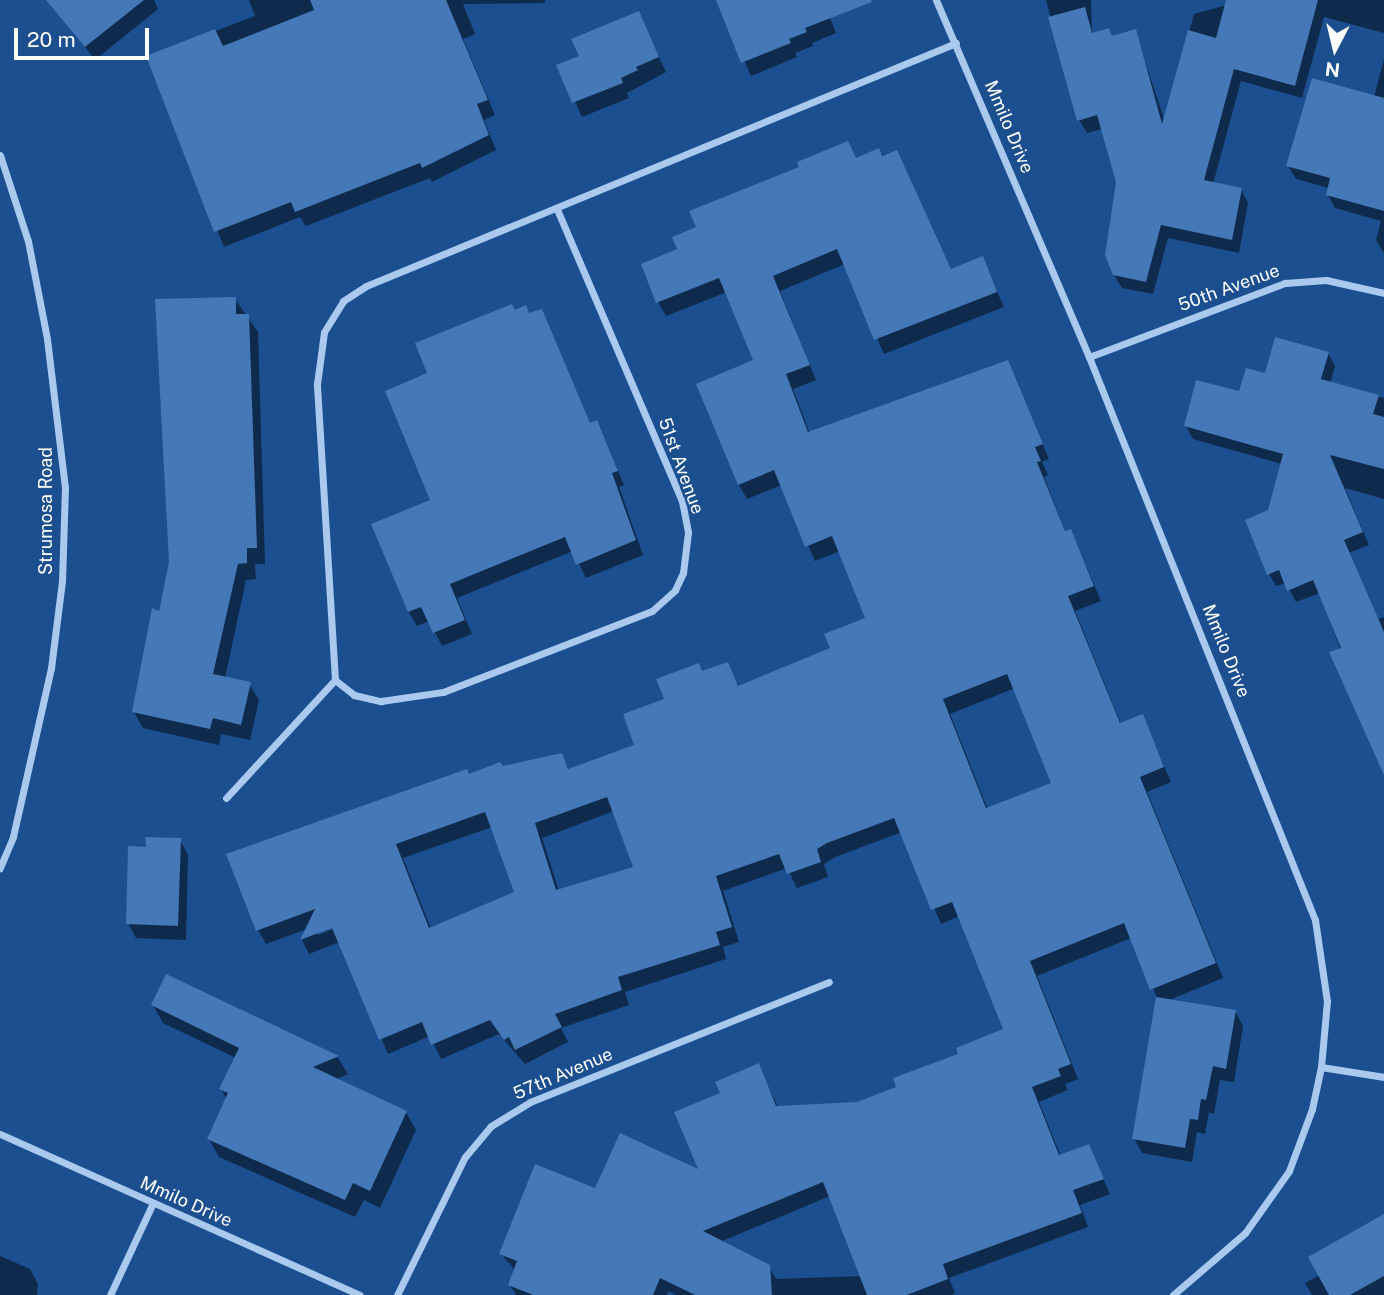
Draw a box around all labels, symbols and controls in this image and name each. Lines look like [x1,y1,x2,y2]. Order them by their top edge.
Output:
scale bar [18,14,152,58]
north arrow [1300,14,1370,84]
text: 20 m [27,27,76,52]
text: N [1324,58,1341,82]
street label: Mmilo Drive [980,77,1038,177]
street label: 50th Avenue [1175,260,1283,316]
street label: 51st Avenue [654,415,708,517]
street label: Strumosa Road [35,447,57,575]
street label: Mmilo Drive [1197,601,1255,701]
street label: 57th Avenue [510,1043,616,1105]
street label: Mmilo Drive [137,1172,235,1232]

